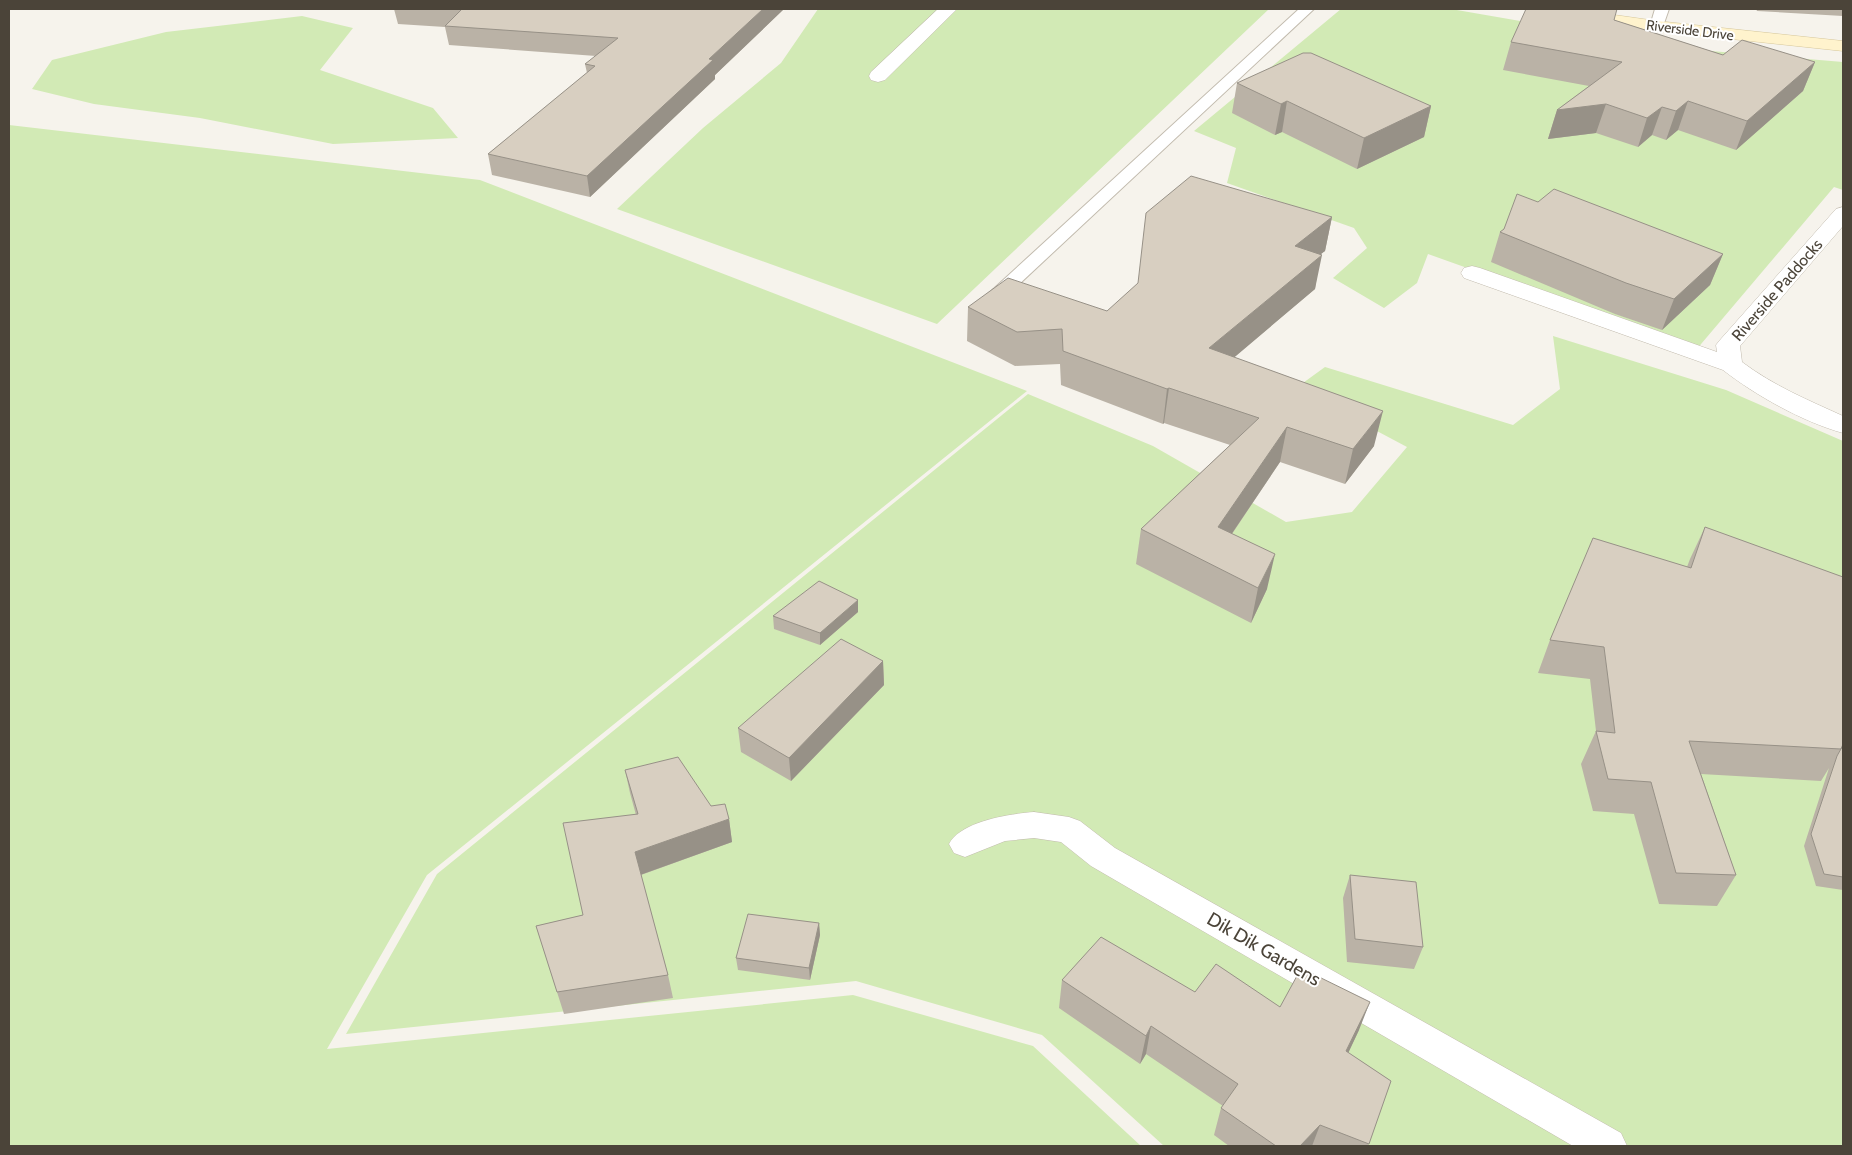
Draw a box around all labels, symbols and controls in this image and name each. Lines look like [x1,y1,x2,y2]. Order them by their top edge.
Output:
street label: Riverside Drive [1645,16,1735,44]
street label: Riverside Paddocks [1728,235,1827,345]
street label: Dik Dik Gardens [1203,907,1325,991]

